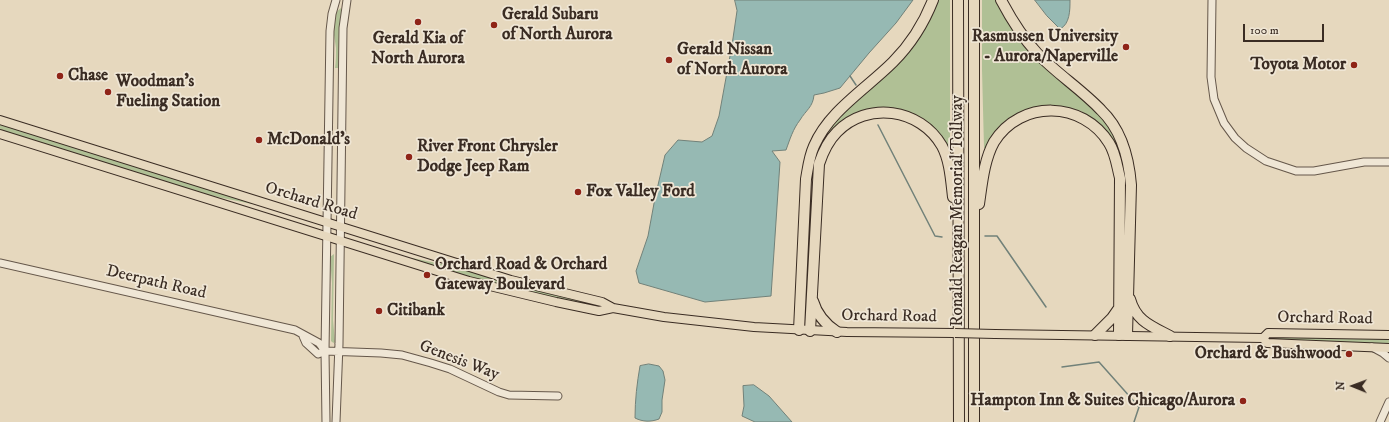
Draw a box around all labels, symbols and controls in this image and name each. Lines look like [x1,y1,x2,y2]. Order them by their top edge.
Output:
place label: Gerald Subaru of North Aurora [502,5,613,45]
scale bar [1245,16,1326,42]
marker: Gerald Kia of North Aurora [413,17,423,27]
marker: Gerald Subaru of North Aurora [489,20,499,30]
text: 100 m [1250,23,1279,38]
place label: Rasmussen University - Aurora/Naperville [972,27,1118,67]
place label: Gerald Kia of North Aurora [371,29,465,69]
place label: Gerald Nissan of North Aurora [677,40,788,80]
marker: Rasmussen University - Aurora/Naperville [1121,42,1131,52]
marker: Gerald Nissan of North Aurora [664,55,674,65]
place label: Toyota Motor [1251,55,1346,75]
marker: Toyota Motor [1349,60,1359,70]
place label: Chase [68,66,108,86]
marker: Chase [55,71,65,81]
place label: Woodman's Fueling Station [116,72,220,112]
marker: Woodman's Fueling Station [103,87,113,97]
street label: Ronald Reagan Memorial Tollway [948,95,968,327]
place label: McDonald's [267,130,350,150]
marker: McDonald's [254,135,264,145]
place label: River Front Chrysler Dodge Jeep Ram [417,137,558,177]
marker: River Front Chrysler Dodge Jeep Ram [404,152,414,162]
street label: Orchard Road [262,178,360,226]
place label: Fox Valley Ford [586,182,695,202]
marker: Fox Valley Ford [573,187,583,197]
place label: Orchard Road & Orchard Gateway Boulevard [435,255,607,295]
street label: Deerpath Road [104,262,208,304]
marker: Orchard Road & Orchard Gateway Boulevard [422,270,432,280]
place label: Citibank [387,301,445,321]
marker: Citibank [374,306,384,316]
street label: Orchard Road [841,306,937,328]
street label: Orchard Road [1277,308,1373,330]
street label: Genesis Way [416,336,502,386]
place label: Orchard & Bushwood [1195,344,1341,364]
marker: Orchard & Bushwood [1344,349,1354,359]
north arrow [1333,366,1373,406]
text: N [1334,381,1348,390]
place label: Hampton Inn & Suites Chicago/Aurora [970,391,1235,411]
marker: Hampton Inn & Suites Chicago/Aurora [1238,396,1248,406]

